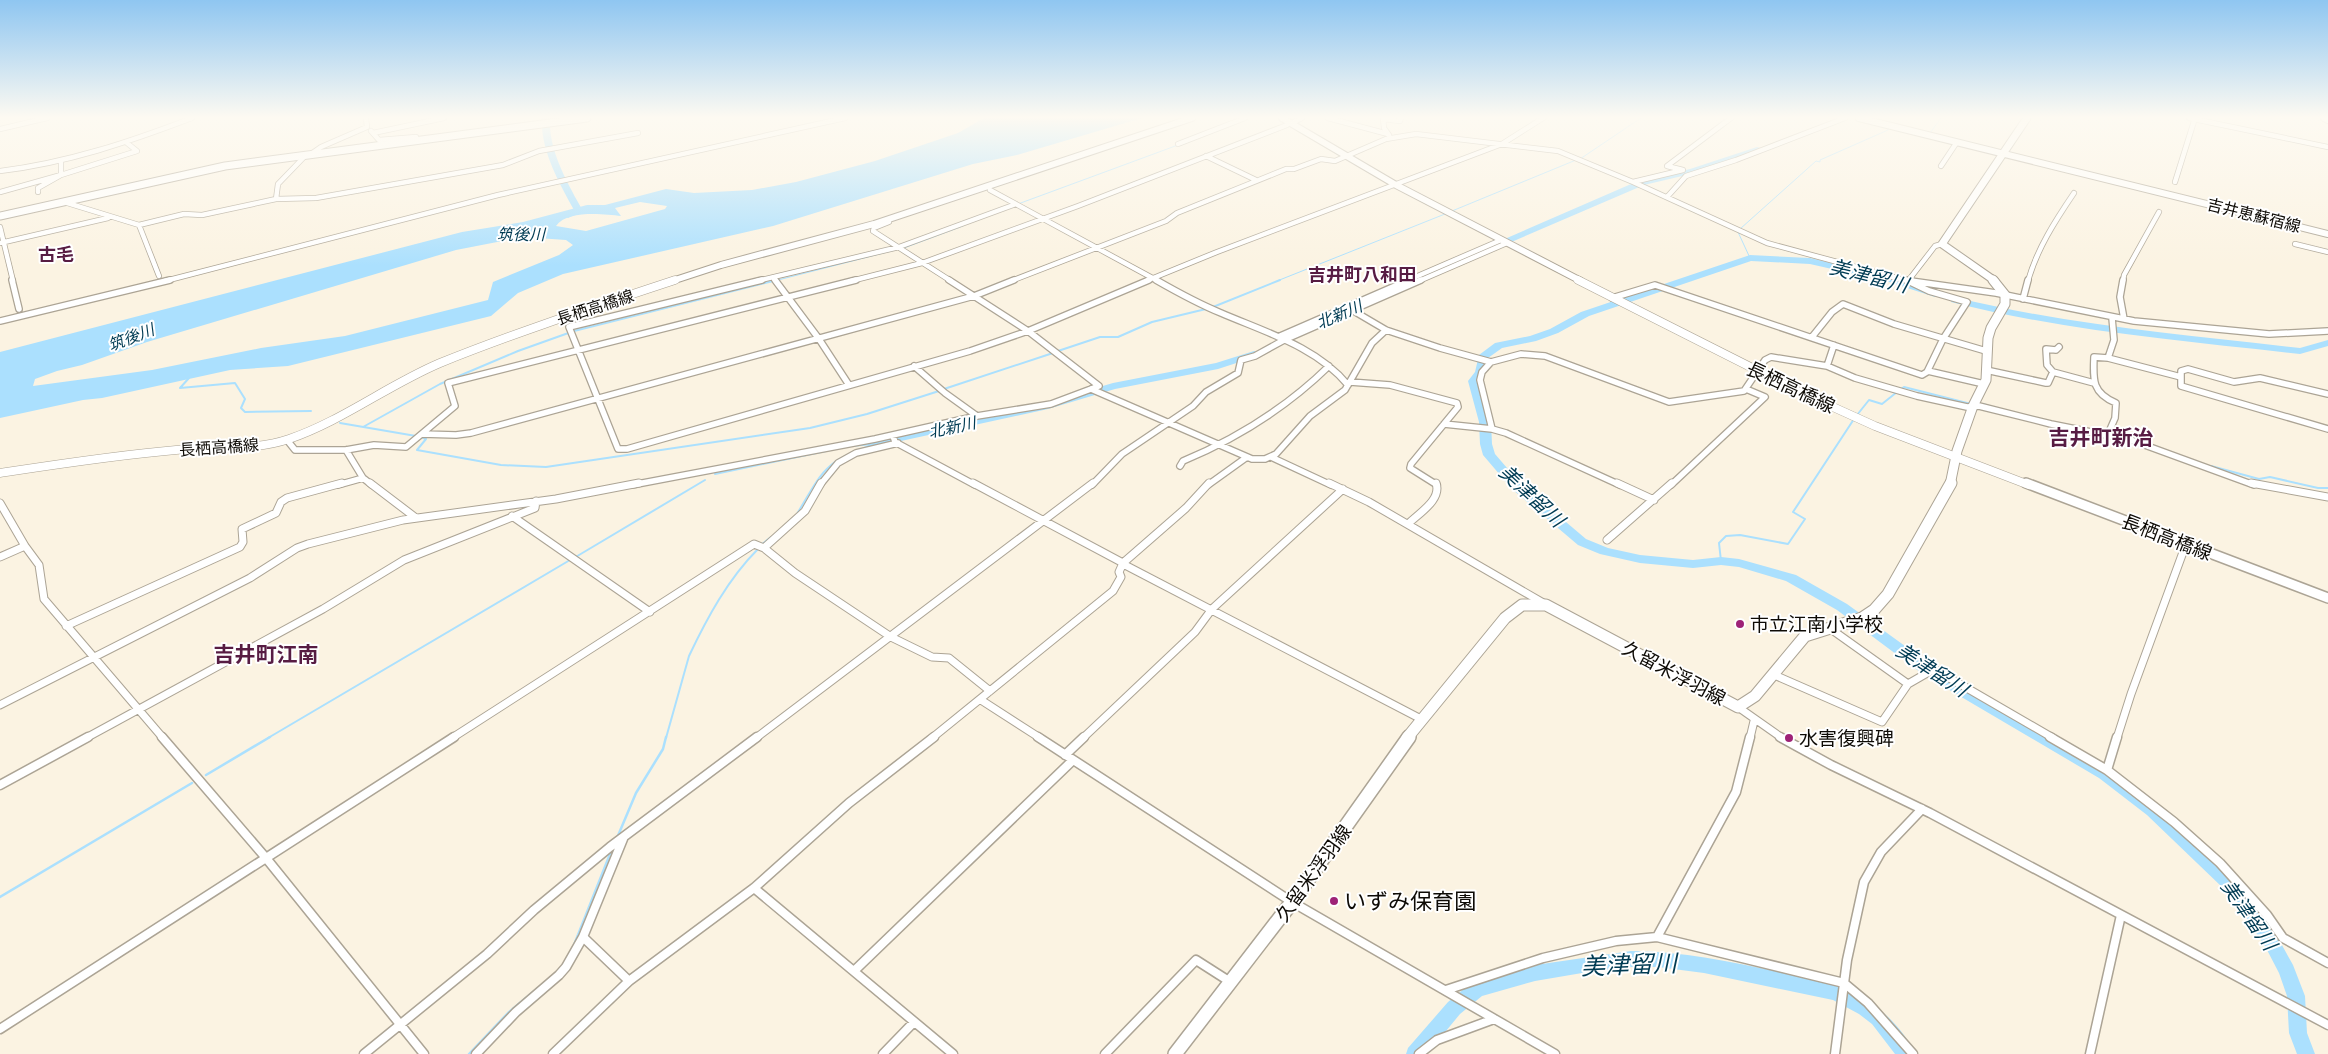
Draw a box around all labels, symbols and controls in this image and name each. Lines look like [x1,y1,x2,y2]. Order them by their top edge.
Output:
street label: 吉井恵蘇宿線 [2205,195,2303,236]
water label: 筑後川 [497,225,547,244]
district label: 古毛 [38,244,74,266]
water label: 美津留川 [1827,255,1913,298]
district label: 吉井町八和田 [1308,264,1416,286]
street label: 長栖高橋線 [554,286,636,329]
water label: 北新川 [1313,296,1367,333]
water label: 筑後川 [105,319,159,355]
street label: 長栖高橋線 [1743,357,1839,418]
water label: 北新川 [927,413,980,442]
district label: 吉井町新治 [2049,425,2154,450]
street label: 長栖高橋線 [178,435,260,460]
water label: 美津留川 [1495,460,1571,533]
street label: 長栖高橋線 [2118,510,2215,565]
place label: 市立江南小学校 [1750,613,1883,636]
marker: 市立江南小学校 [1734,618,1746,630]
street label: 久留米浮羽線 [1618,637,1729,710]
water label: 美津留川 [1892,638,1974,703]
district label: 吉井町江南 [214,642,319,667]
place label: 水害復興碑 [1799,727,1894,750]
marker: 水害復興碑 [1783,732,1795,744]
street label: 久留米浮羽線 [1271,820,1356,926]
water label: 美津留川 [2216,875,2283,956]
place label: いずみ保育園 [1344,888,1476,915]
marker: いずみ保育園 [1328,895,1340,907]
water label: 美津留川 [1581,948,1680,981]

